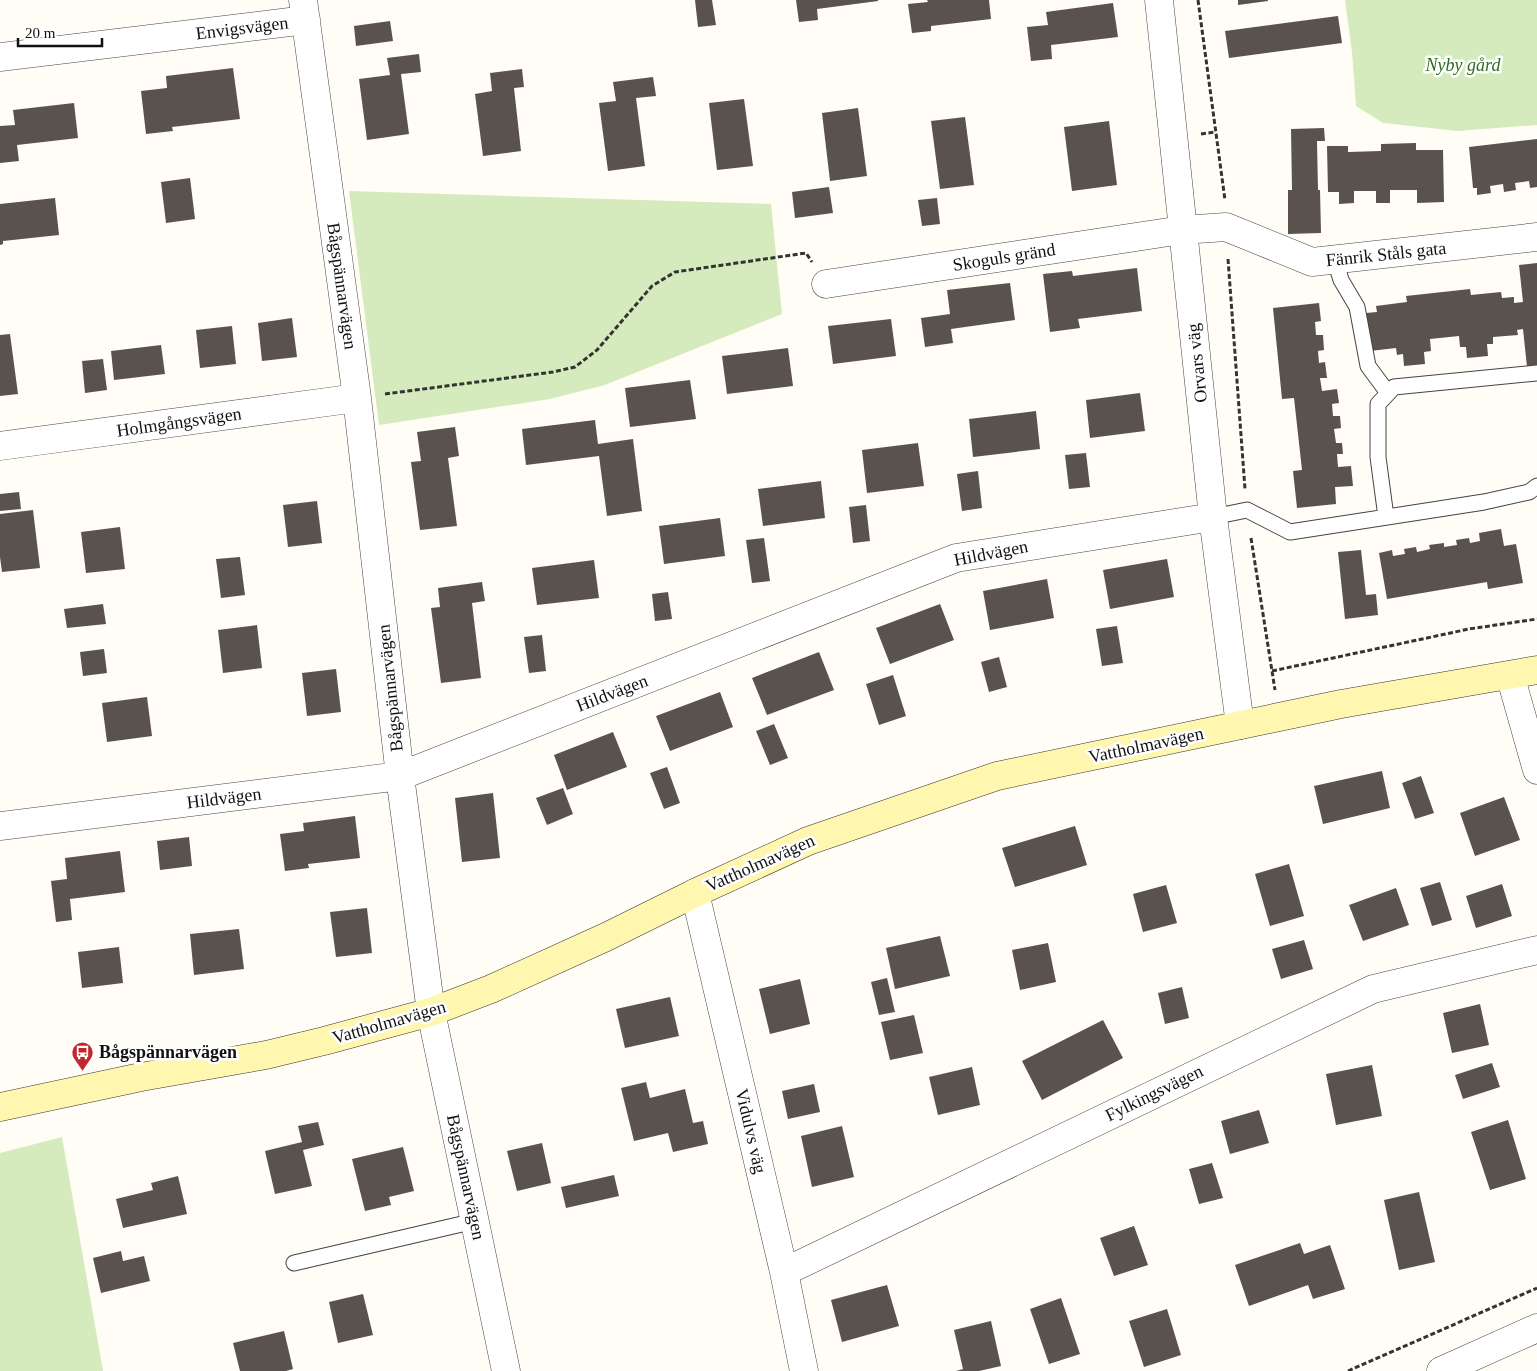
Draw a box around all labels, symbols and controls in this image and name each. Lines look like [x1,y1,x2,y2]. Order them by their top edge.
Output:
street label: Envigsvägen [195,12,289,44]
scale bar [18,15,101,47]
text: 20 m [25,25,56,41]
park label: Nyby gård [1425,55,1501,75]
street label: Bågspännarvägen [323,221,361,351]
street label: Fänrik Ståls gata [1325,238,1447,270]
street label: Skoguls gränd [951,239,1057,275]
street label: Orvars väg [1183,322,1211,404]
street label: Holmgångsvägen [115,403,243,441]
street label: Hildvägen [952,536,1030,570]
street label: Bågspännarvägen [373,623,407,753]
street label: Hildvägen [573,670,651,716]
street label: Vattholmavägen [1087,723,1205,767]
street label: Hildvägen [186,784,262,812]
street label: Vattholmavägen [703,830,817,896]
street label: Vattholmavägen [330,996,448,1048]
bus stop icon: Bågspännarvägen [71,1040,95,1071]
place label: Bågspännarvägen [99,1042,237,1062]
street label: Fylkingsvägen [1102,1061,1206,1125]
street label: Vidulvs väg [732,1087,770,1175]
street label: Bågspännarvägen [443,1112,489,1242]

